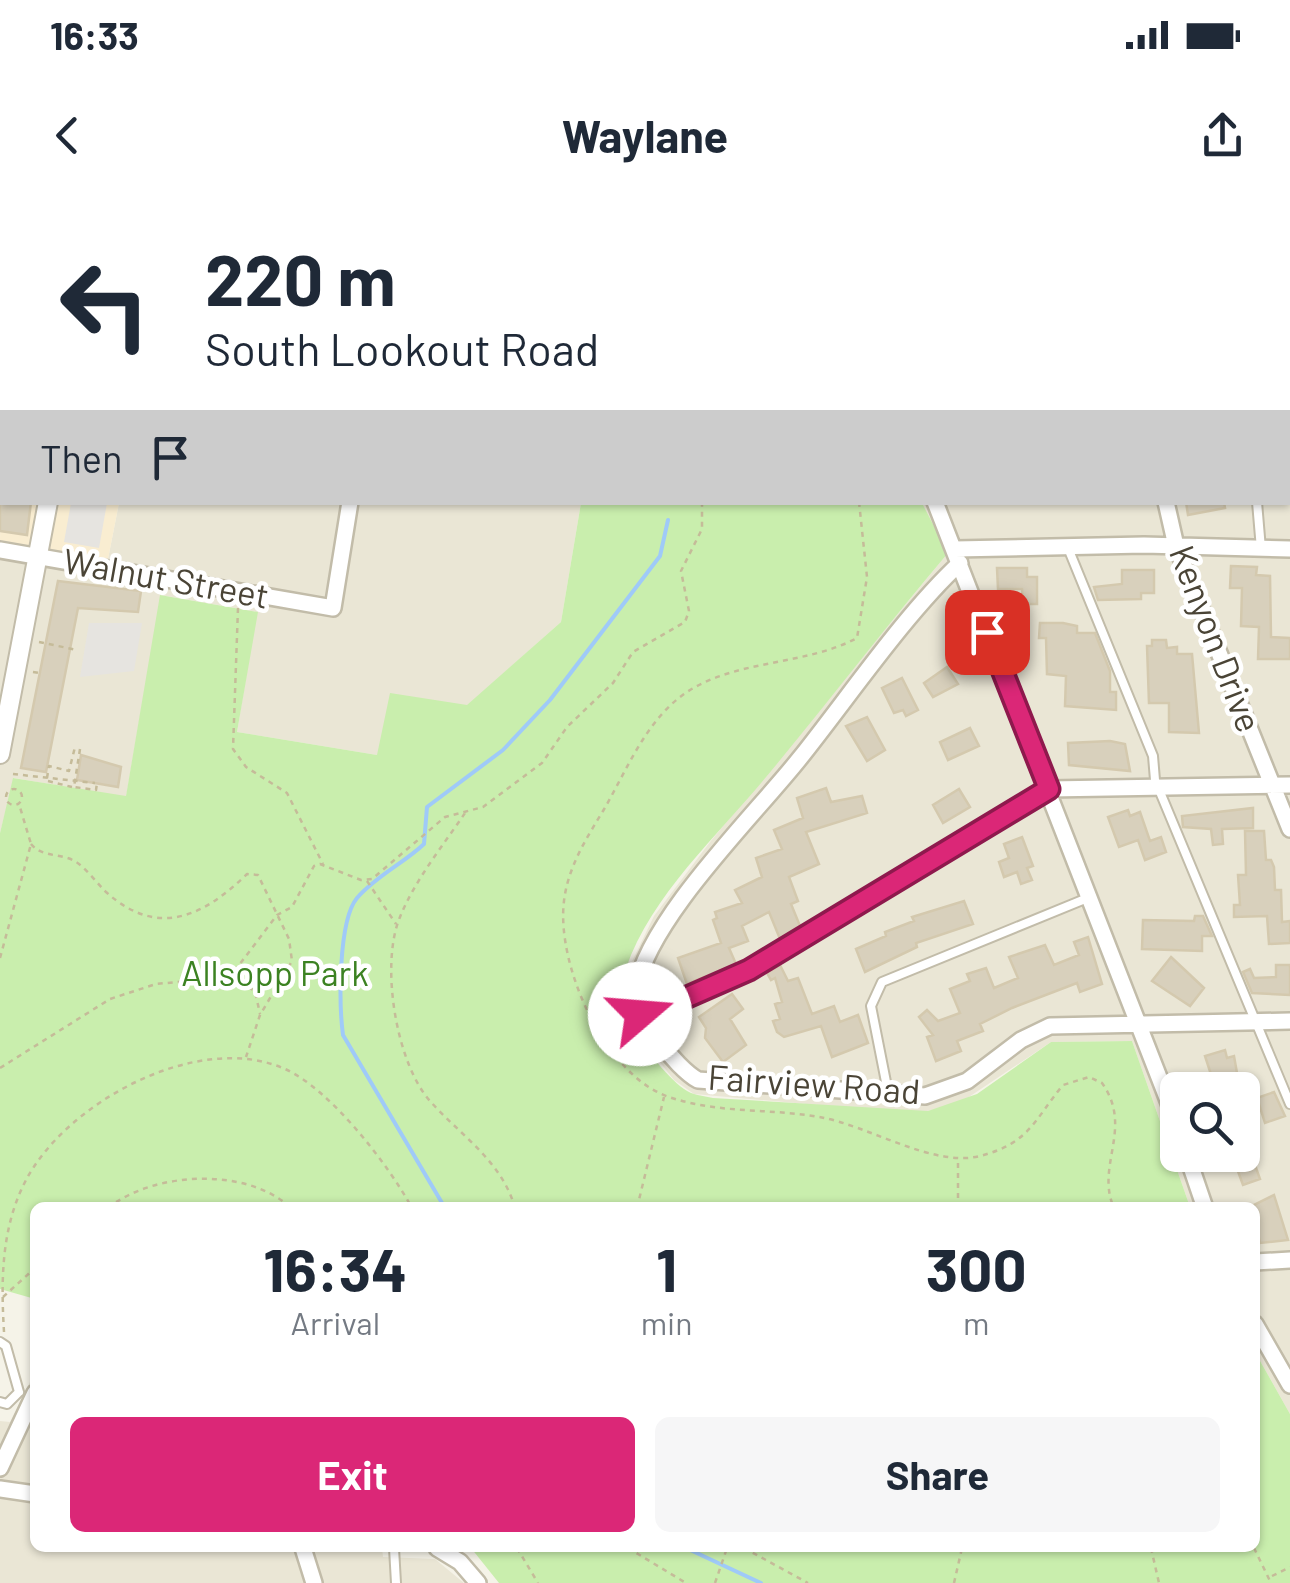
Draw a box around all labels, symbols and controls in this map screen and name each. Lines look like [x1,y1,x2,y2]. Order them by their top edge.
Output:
text: 16:33 [50,12,139,58]
icon: back [40,108,95,163]
text: Waylane [562,108,728,162]
icon: share [1195,108,1250,163]
text: 220 m [205,236,396,320]
icon: left [40,240,170,370]
text: South Lookout Road [205,321,599,375]
icon: arrive [143,430,198,485]
text: Then [40,435,123,481]
street label: Walnut Street [60,538,272,616]
street label: Kenyon Drive [1162,539,1272,738]
pin [945,590,1030,675]
icon: arrive [960,605,1015,660]
park label: Allsopp Park [181,951,369,993]
position arrow [588,962,692,1066]
street label: Fairview Road [707,1055,922,1111]
map controls [1160,1072,1260,1172]
button: search [1160,1072,1260,1172]
text: 16:34 [263,1232,407,1304]
text: 1 [656,1232,677,1304]
text: 300 [926,1232,1027,1304]
text: Arrival [291,1303,380,1341]
text: min [641,1303,693,1341]
text: m [963,1303,990,1341]
button: Exit [70,1417,635,1532]
button: Share [655,1417,1220,1532]

